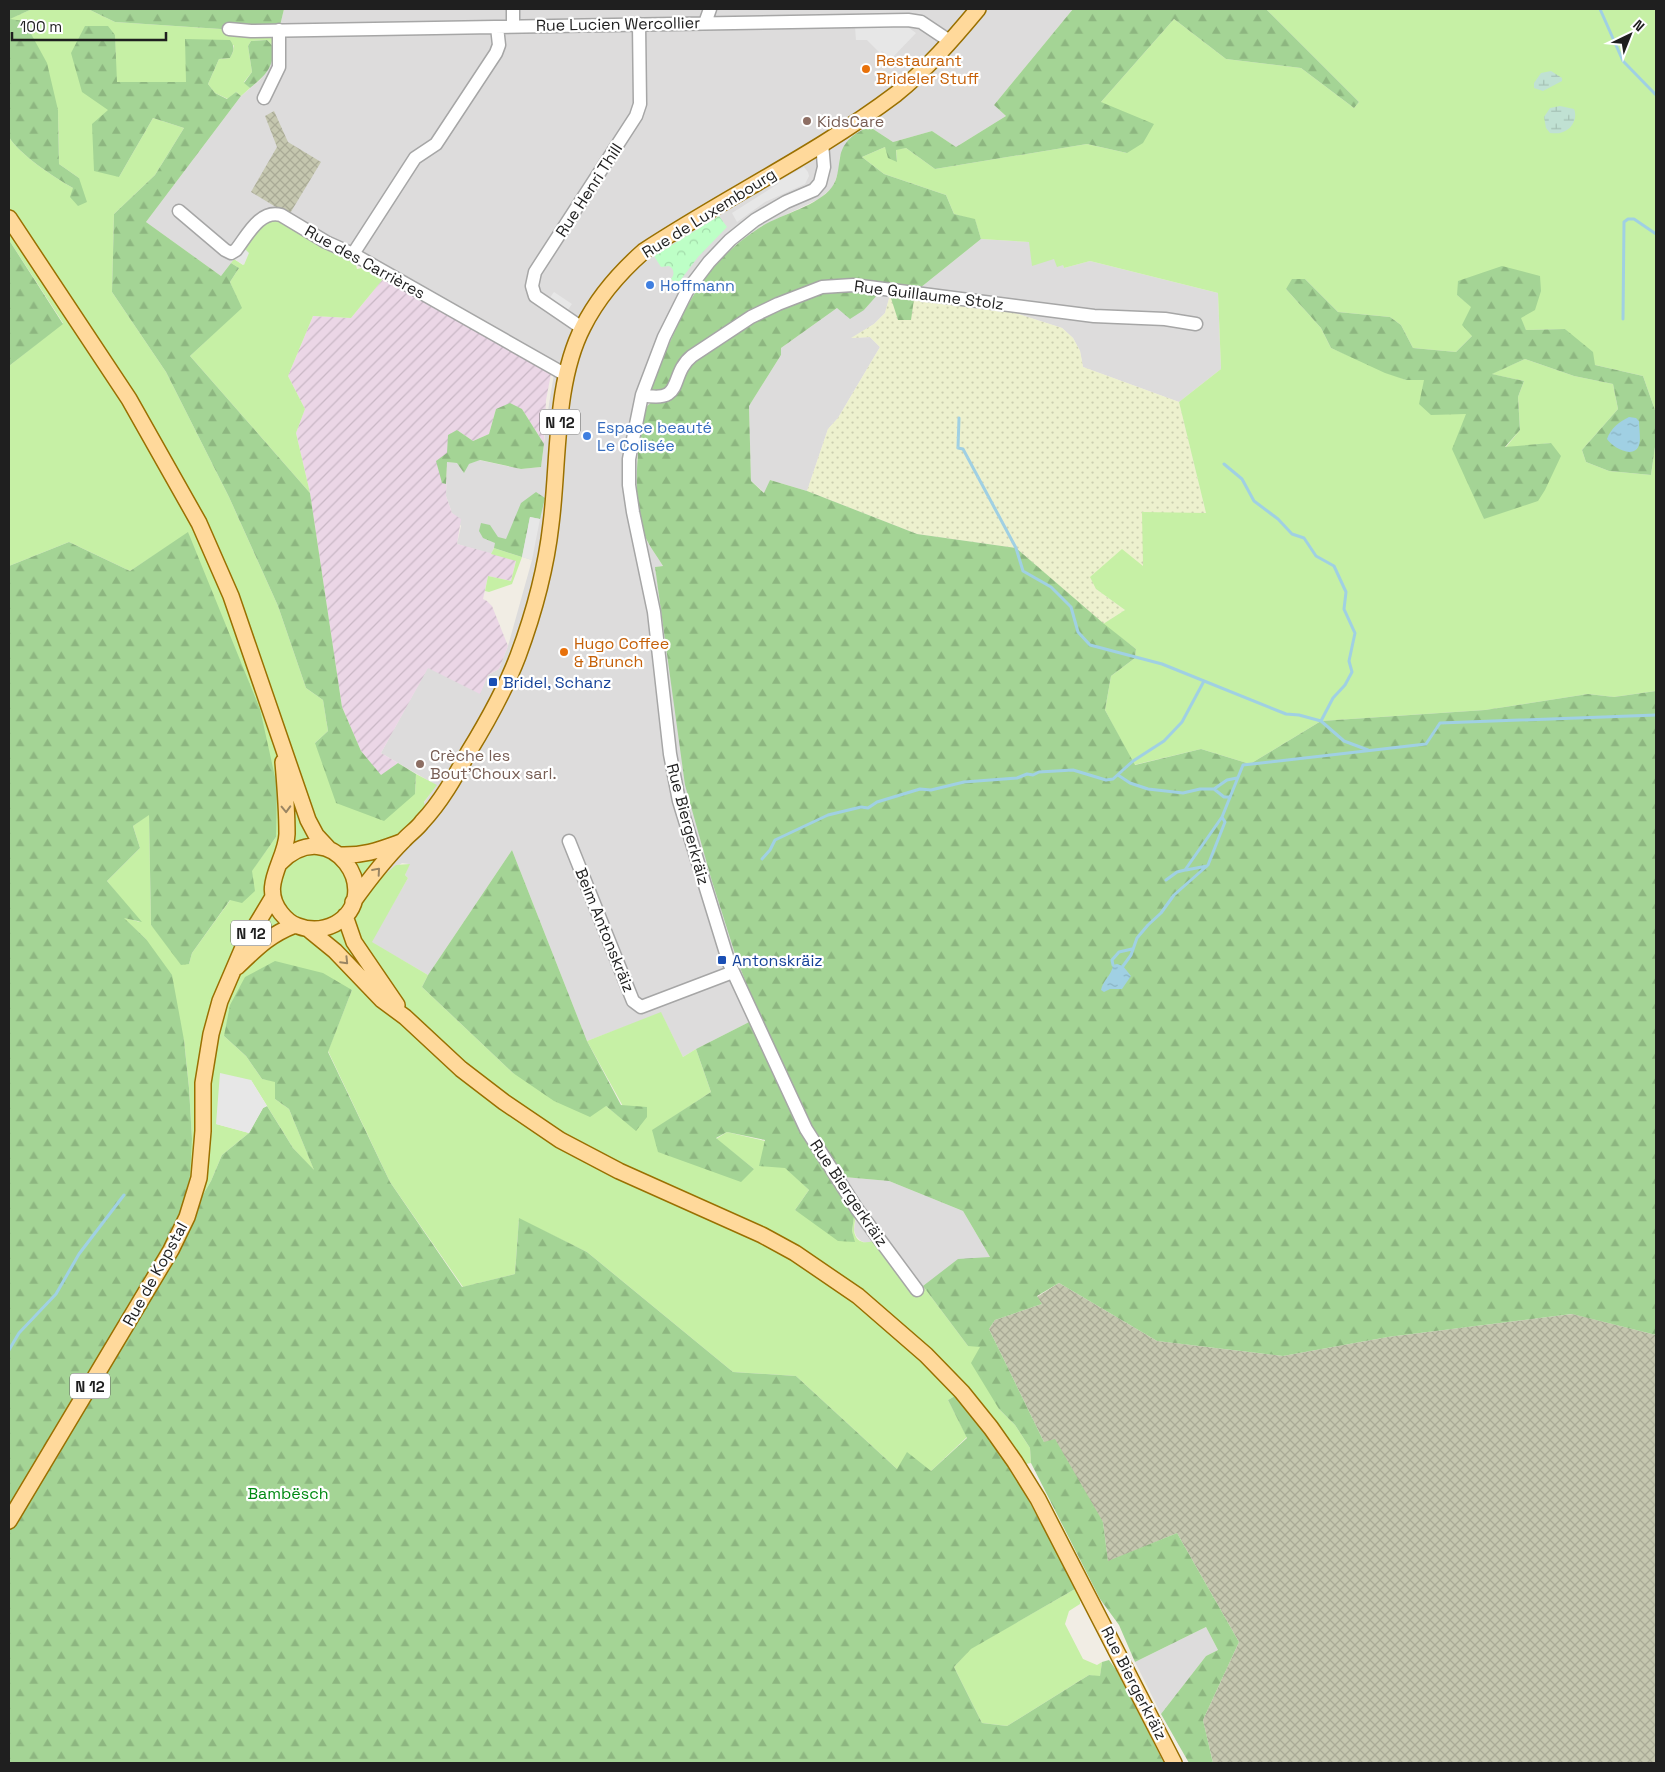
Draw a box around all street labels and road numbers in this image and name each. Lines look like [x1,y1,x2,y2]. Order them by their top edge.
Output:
street label: Rue Lucien Wercollier [536,12,700,36]
street label: Rue Henri Thill [551,139,627,241]
street label: Rue de Luxembourg [638,163,780,263]
street label: Rue des Carrières [301,220,429,304]
street label: Rue Guillaume Stolz [853,275,1005,315]
road number: N 12 [540,410,580,434]
street label: Rue Biergerkräiz [662,761,714,887]
street label: Beim Antonskräiz [570,865,640,995]
road number: N 12 [231,920,271,946]
street label: Rue Biergerkräiz [805,1135,893,1251]
street label: Rue de Kopstal [118,1218,192,1330]
road number: N 12 [70,1374,110,1398]
street label: Rue Biergerkräiz [1096,1623,1172,1743]

